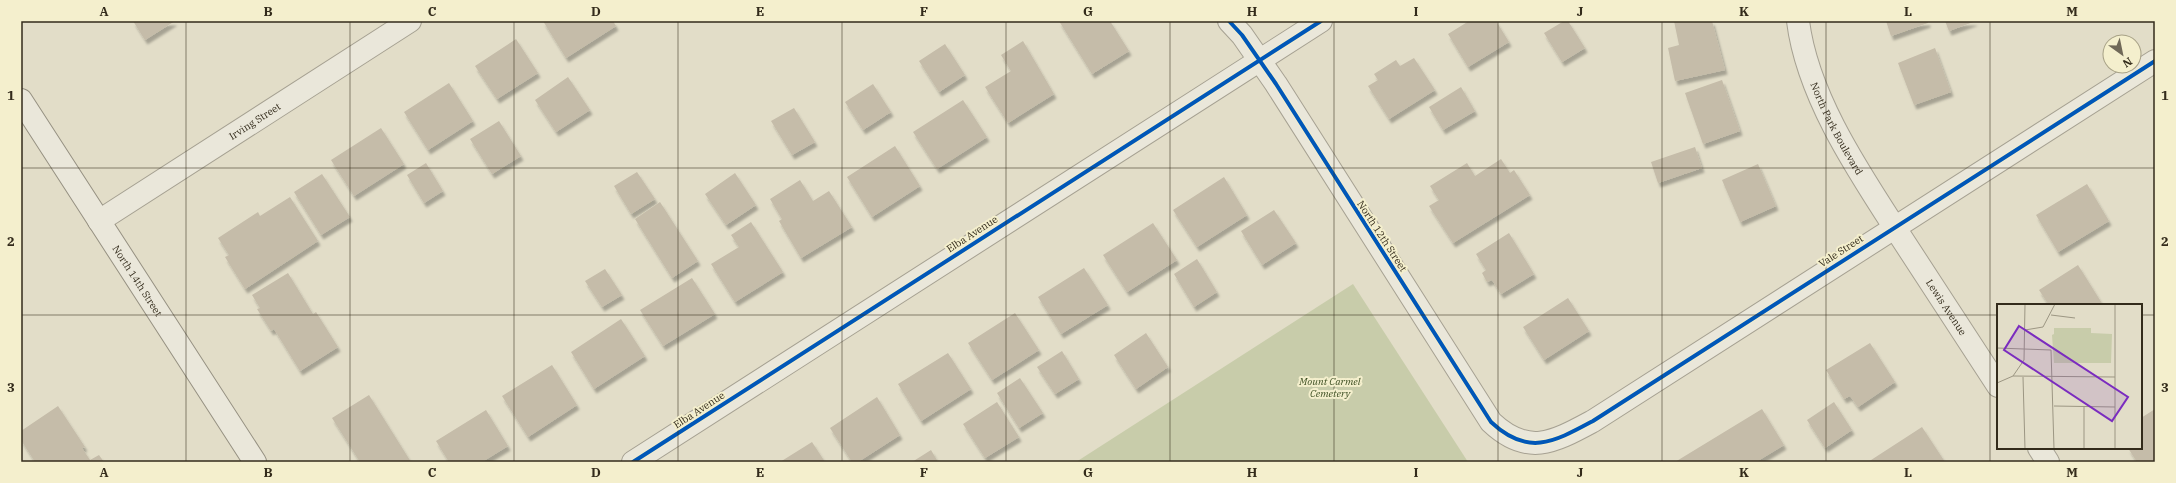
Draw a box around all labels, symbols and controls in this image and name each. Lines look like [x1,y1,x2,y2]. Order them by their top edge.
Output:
text: A [99,3,109,20]
text: B [263,3,273,20]
text: C [428,3,437,20]
text: D [591,3,601,20]
text: E [756,3,764,20]
text: F [920,3,928,20]
text: G [1083,3,1093,20]
text: H [1247,3,1258,20]
text: I [1414,3,1419,20]
text: J [1577,3,1584,20]
text: K [1739,3,1749,20]
text: L [1904,3,1912,20]
text: M [2066,3,2078,20]
north arrow [2102,34,2142,74]
text: N [2120,54,2135,71]
street label: North Park Boulevard [1808,80,1866,177]
text: 1 [7,87,15,104]
text: 1 [2161,87,2169,104]
street label: Irving Street [226,99,283,142]
street label: North 12th Street [1354,198,1410,274]
street label: Elba Avenue [944,213,1000,255]
street label: Vale Street [1816,232,1866,270]
text: 2 [7,233,15,250]
text: 2 [2161,233,2169,250]
street label: North 14th Street [110,242,166,319]
street label: Lewis Avenue [1923,277,1970,338]
inset map [1997,304,2142,449]
park label: Mount Carmel Cemetery [1298,375,1361,400]
text: 3 [7,379,15,396]
text: 3 [2161,379,2169,396]
street label: Elba Avenue [671,389,727,431]
text: A [99,464,109,481]
text: B [263,464,273,481]
text: C [428,464,437,481]
text: D [591,464,601,481]
text: E [756,464,764,481]
text: F [920,464,928,481]
text: G [1083,464,1093,481]
text: H [1247,464,1258,481]
text: I [1414,464,1419,481]
text: J [1577,464,1584,481]
text: K [1739,464,1749,481]
text: L [1904,464,1912,481]
text: M [2066,464,2078,481]

